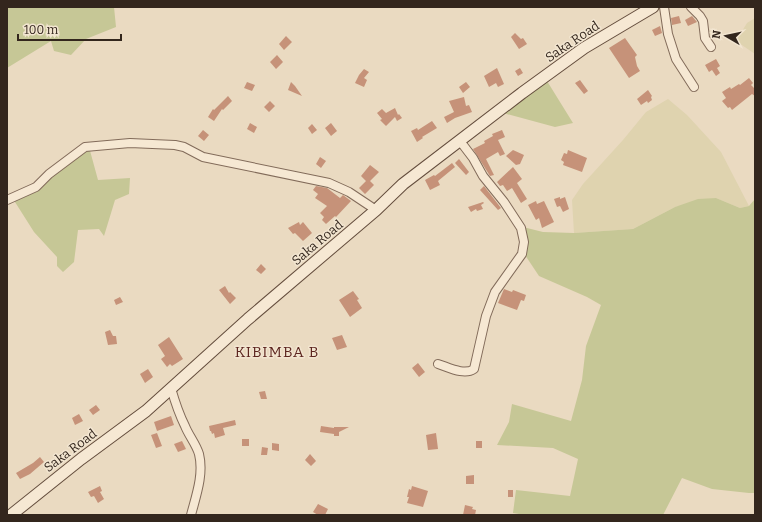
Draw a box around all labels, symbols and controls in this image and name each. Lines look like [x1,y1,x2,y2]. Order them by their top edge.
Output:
scale bar [18,16,121,42]
north arrow [706,16,746,56]
street label: Saka Road [542,18,602,65]
text: 100 m [24,23,59,37]
text: N [710,29,724,40]
street label: Saka Road [289,217,346,268]
district label: KIBIMBA B [235,343,319,361]
street label: Saka Road [41,426,100,475]

